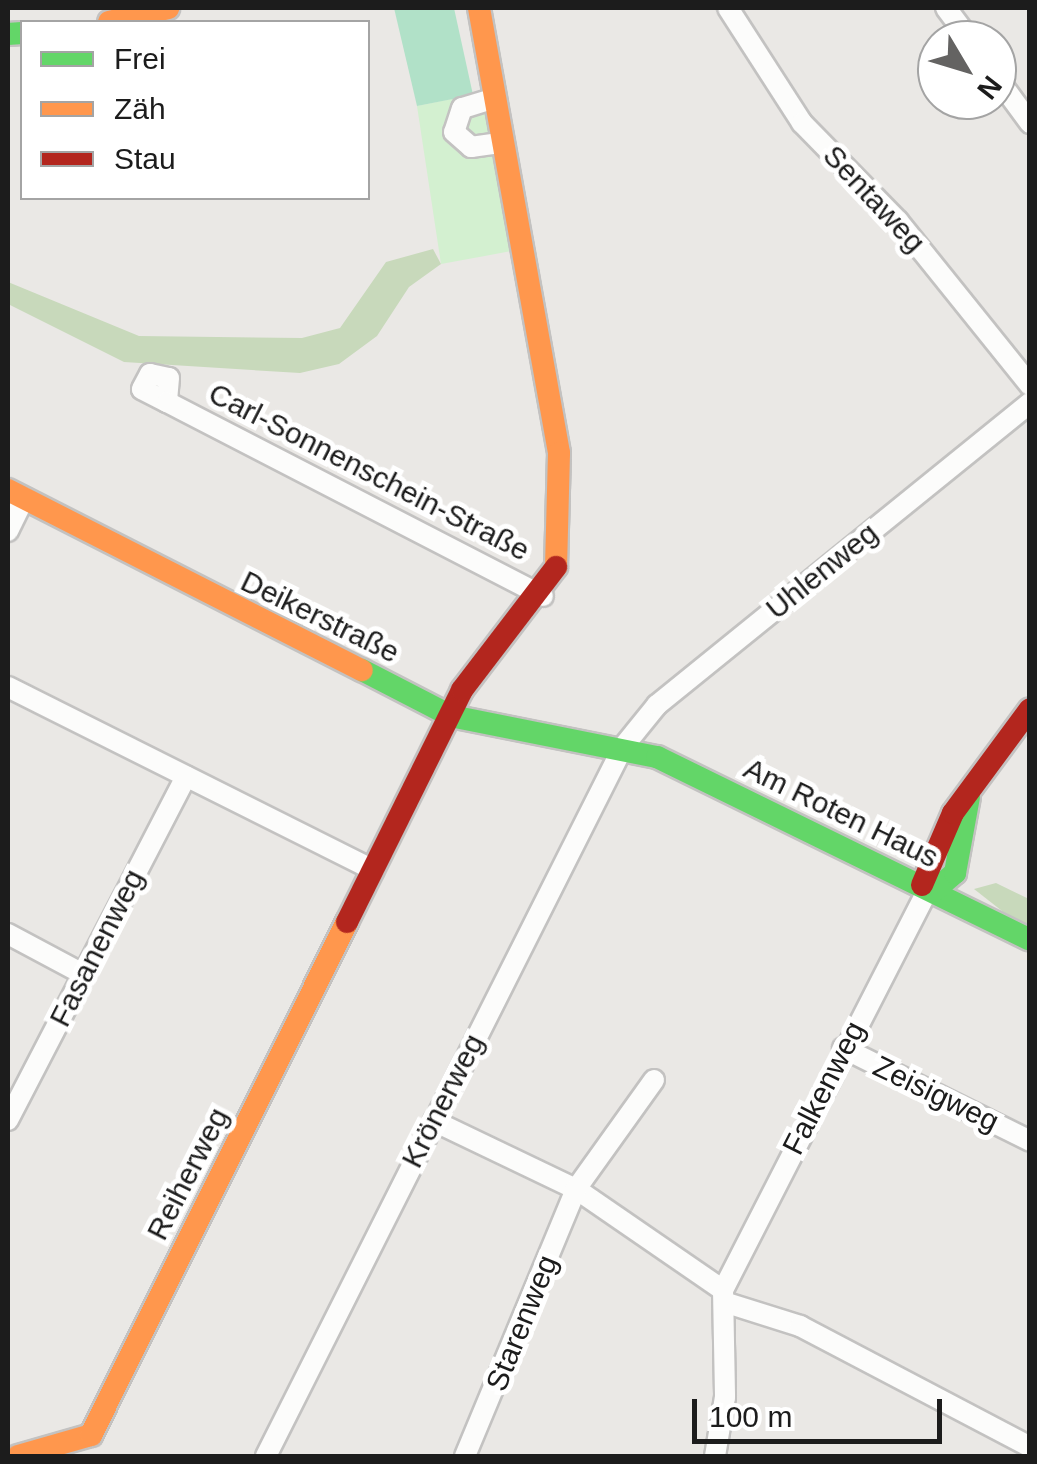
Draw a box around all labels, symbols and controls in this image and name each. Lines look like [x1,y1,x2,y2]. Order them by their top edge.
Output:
legend [20,20,370,200]
north arrow [917,20,1017,120]
text: Frei [114,42,166,75]
text: N [971,70,1008,105]
text: Zäh [114,92,166,125]
street label: Sentaweg [815,138,933,260]
text: Stau [114,142,176,175]
street label: Carl-Sonnenschein-Straße [203,375,535,569]
street label: Uhlenweg [759,515,885,627]
street label: Deikerstraße [235,563,405,671]
street label: Am Roten Haus [738,750,944,876]
street label: Fasanenweg [42,863,152,1033]
street label: Falkenweg [775,1015,873,1161]
street label: Krönerweg [394,1028,492,1174]
street label: Zeisigweg [867,1048,1005,1140]
street label: Reiherweg [139,1102,237,1246]
street label: Starenweg [478,1250,566,1396]
scale bar [697,1379,947,1441]
text: 100 m [709,1400,792,1433]

